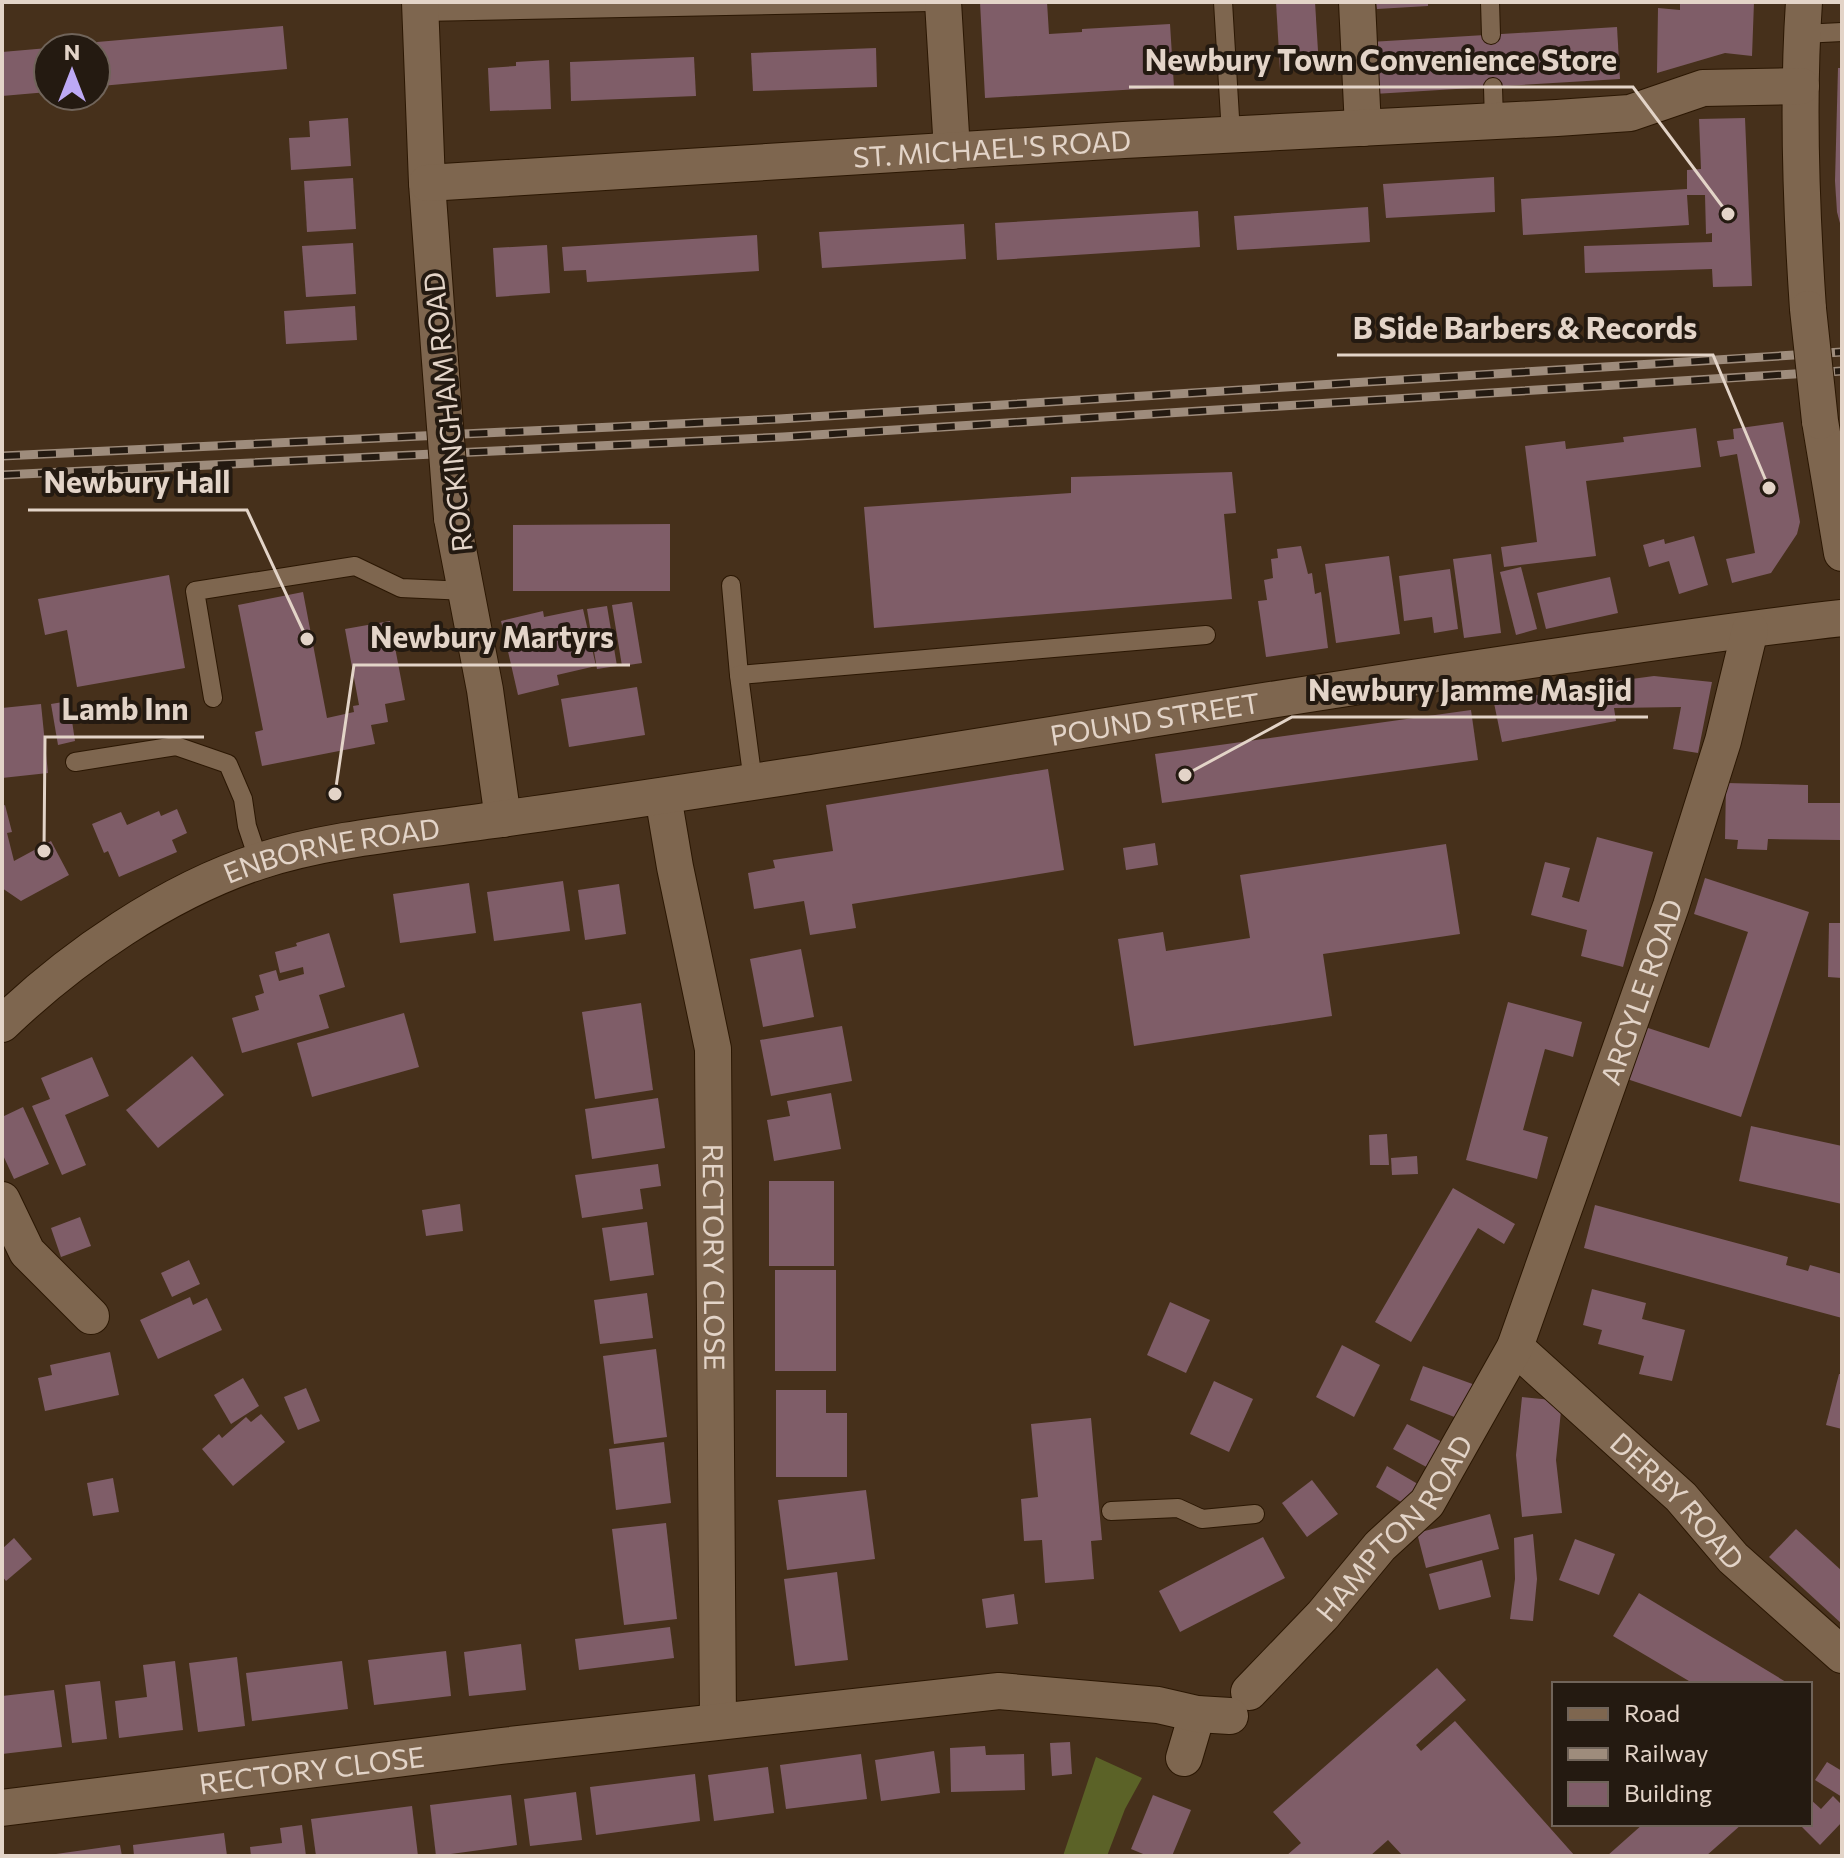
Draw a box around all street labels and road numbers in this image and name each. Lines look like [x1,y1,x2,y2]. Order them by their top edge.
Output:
street label: ST. MICHAEL'S ROAD [852,123,1132,174]
street label: ROCKINGHAM ROAD [415,270,479,554]
street label: POUND STREET [1048,685,1262,752]
street label: ENBORNE ROAD [218,810,442,890]
street label: ARGYLE ROAD [1592,894,1689,1089]
street label: RECTORY CLOSE [697,1144,732,1371]
street label: DERBY ROAD [1604,1425,1752,1576]
street label: HAMPTON ROAD [1308,1429,1479,1628]
street label: RECTORY CLOSE [197,1739,426,1800]

